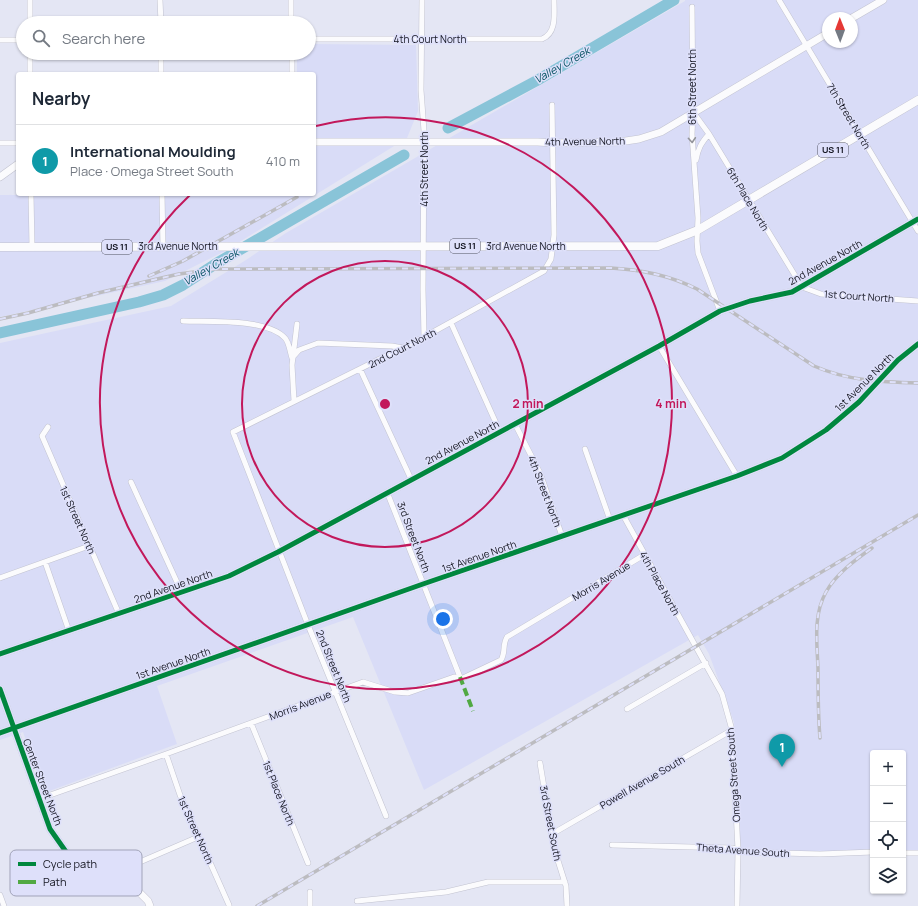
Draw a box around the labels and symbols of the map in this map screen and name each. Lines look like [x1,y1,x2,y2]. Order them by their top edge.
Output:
north arrow [822,12,858,48]
street label: 4th Court North [394,32,466,46]
water label: Valley Creek [531,42,594,87]
street label: 6th Street North [685,49,699,125]
street label: 7th Street North [824,80,874,152]
street label: 4th Street North [417,131,431,207]
street label: 4th Avenue North [545,133,625,149]
one-way arrow [688,137,697,143]
road number: US 11 [818,143,848,157]
street label: 6th Place North [724,165,772,233]
street label: 2nd Avenue North [786,236,864,288]
street label: 3rd Avenue North [138,239,218,253]
road number: US 11 [450,239,480,253]
street label: 3rd Avenue North [486,239,566,253]
road number: US 11 [102,240,132,254]
water label: Valley Creek [180,244,243,289]
street label: 1st Court North [824,287,895,305]
street label: 2nd Court North [366,325,438,371]
street label: 1st Avenue North [832,350,896,414]
text: 2 min [512,395,544,412]
text: 4 min [655,395,687,412]
centre of rings [378,397,392,411]
street label: 2nd Avenue North [422,417,502,467]
street label: 4th Street North [525,453,565,529]
street label: 1st Street North [57,484,99,556]
street label: 3rd Street North [394,500,434,574]
street label: 1st Avenue North [440,537,518,575]
street label: 4th Place North [637,548,683,618]
street label: Morris Avenue [569,558,633,604]
street label: 2nd Avenue North [132,566,214,606]
your location [433,609,453,629]
street label: 2nd Street North [313,628,355,704]
street label: 1st Avenue North [134,644,212,682]
street label: Morris Avenue [267,687,333,723]
street label: Omega Street South [723,727,743,823]
pin: 1 [769,734,795,767]
street label: Center Street North [20,737,66,827]
street label: Powell Avenue South [597,752,687,812]
street label: 1st Place North [260,759,298,827]
street label: 3rd Street South [537,784,565,862]
street label: 1st Street North [175,794,217,866]
street label: Theta Avenue South [696,840,790,860]
legend [10,850,142,896]
text: Cycle path [43,856,97,871]
text: Path [43,874,66,889]

